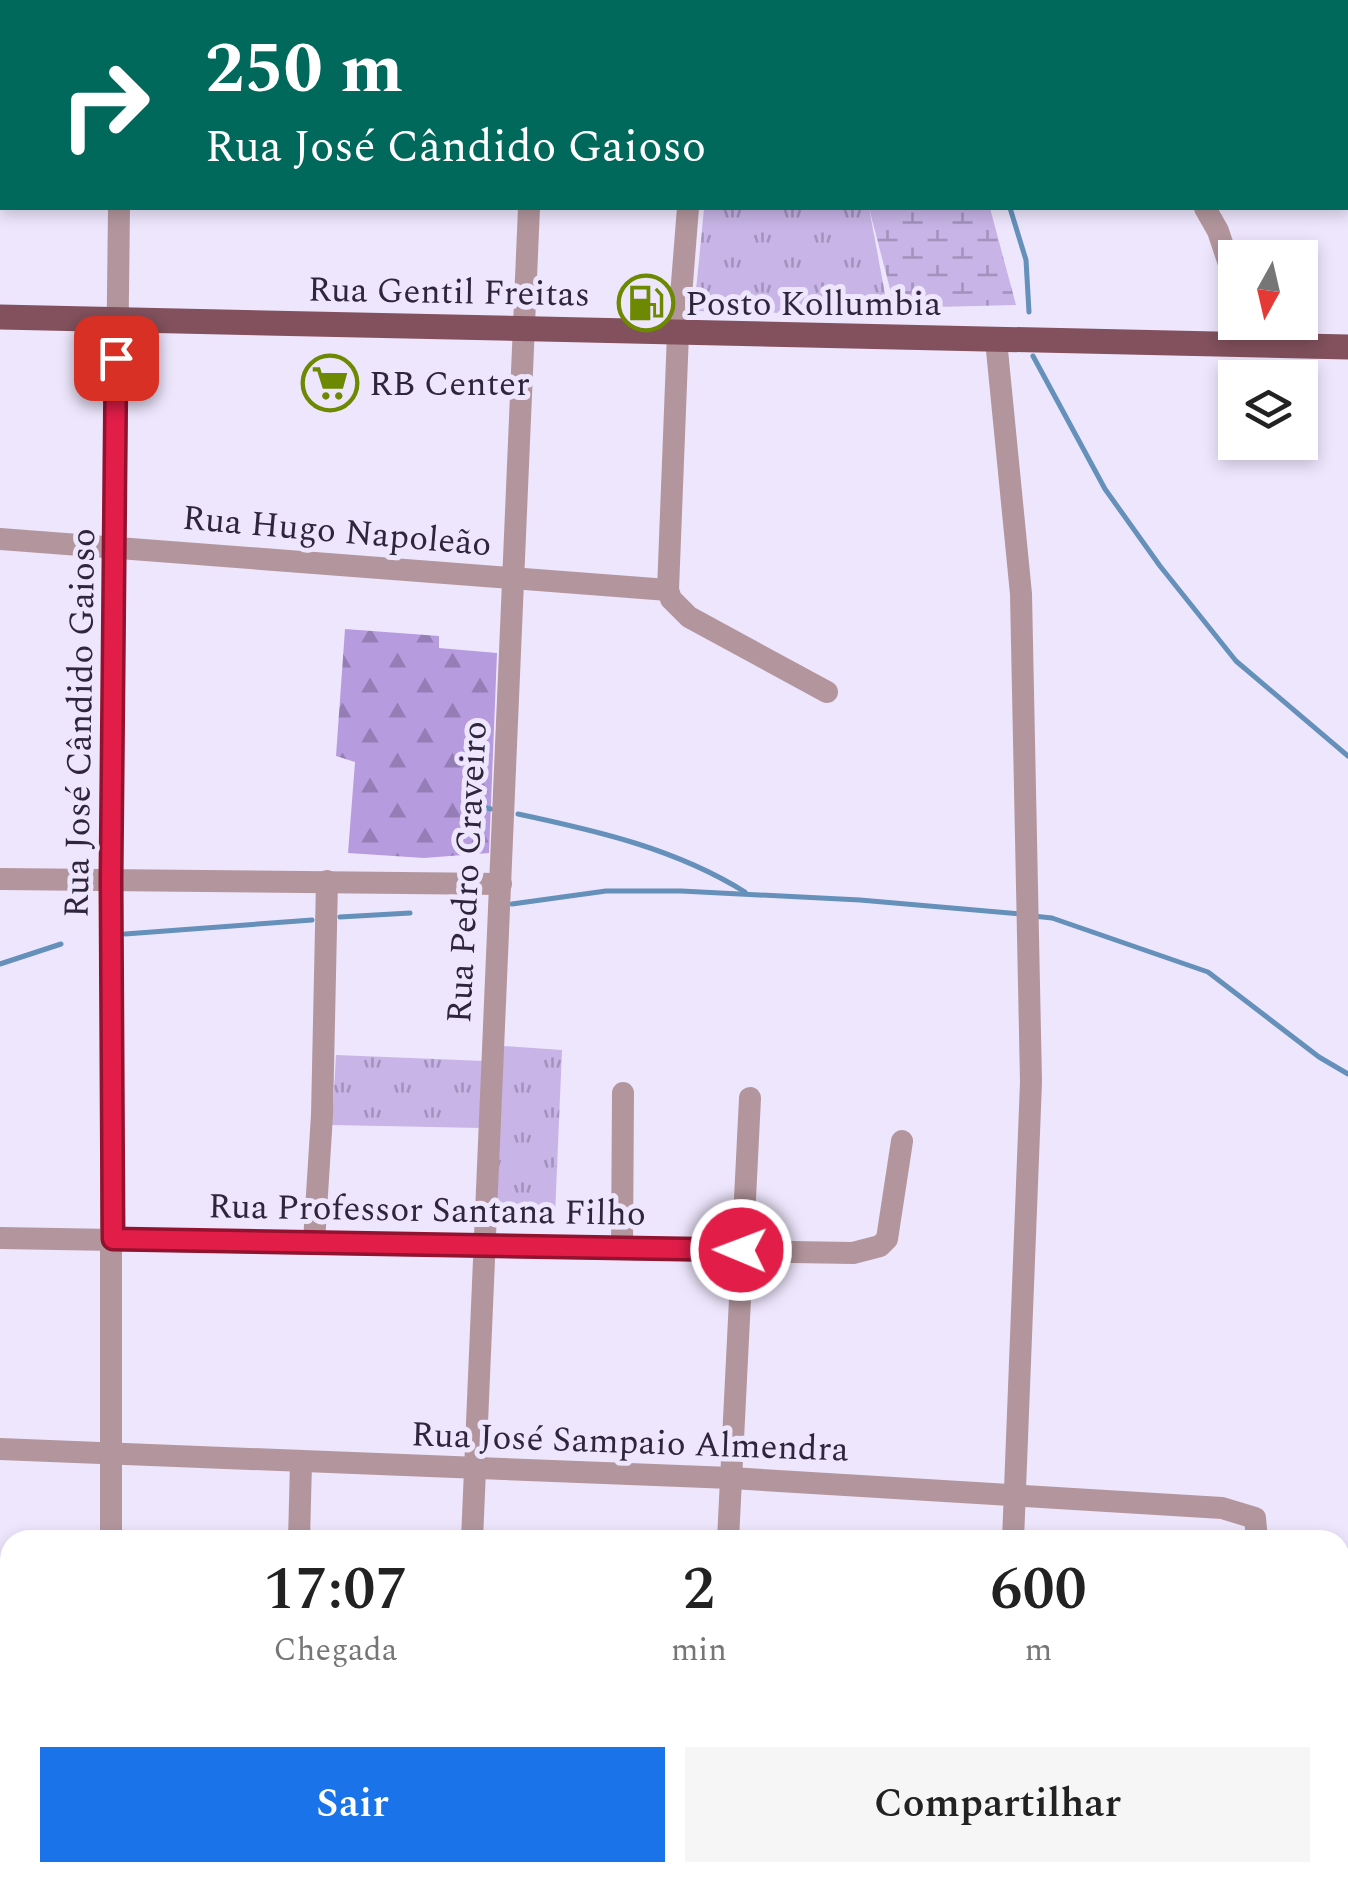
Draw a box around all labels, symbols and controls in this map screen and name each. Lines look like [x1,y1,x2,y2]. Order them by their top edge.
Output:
text: 250 m [205,17,403,123]
icon: right [40,40,170,170]
text: Rua José Cândido Gaioso [205,113,706,182]
north arrow [1218,240,1318,340]
map controls [1218,240,1318,460]
street label: Rua Gentil Freitas [307,264,590,321]
fuel station icon: Posto Kollumbia [616,273,676,333]
place label: Posto Kollumbia [685,278,941,331]
pin [74,316,159,401]
icon: arrive [89,331,144,386]
supermarket icon: RB Center [300,353,360,413]
place label: RB Center [369,358,530,411]
button: layers [1218,360,1318,460]
street label: Rua Hugo Napoleão [180,492,494,571]
street label: Rua José Cândido Gaioso [51,528,110,918]
street label: Rua Pedro Craveiro [433,720,502,1025]
street label: Rua Professor Santana Filho [208,1180,646,1241]
position arrow [689,1198,793,1302]
street label: Rua José Sampaio Almendra [410,1408,850,1477]
text: 17:07 [263,1544,408,1636]
text: 2 [683,1544,715,1636]
text: 600 [990,1544,1087,1636]
text: Chegada [274,1626,397,1675]
text: min [671,1626,727,1675]
text: m [1025,1626,1052,1675]
button: Sair [40,1747,665,1862]
button: Compartilhar [685,1747,1310,1862]

